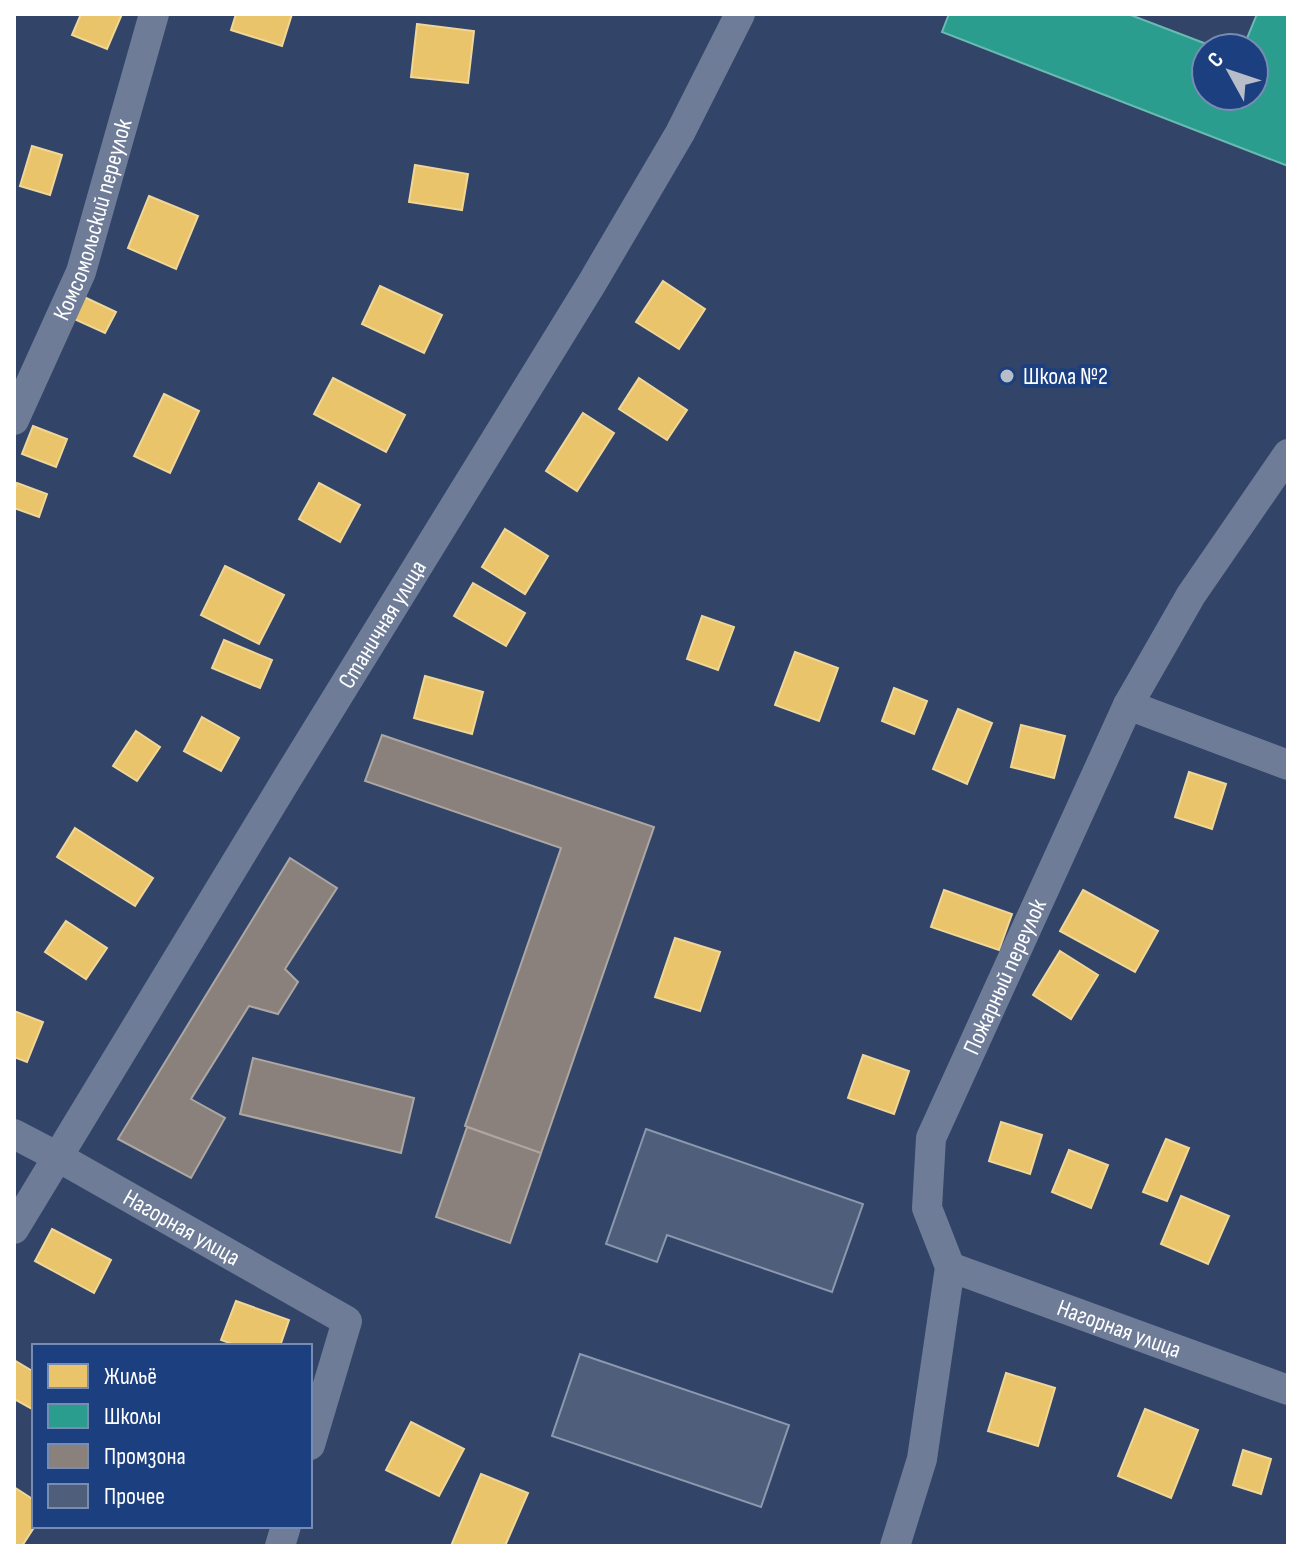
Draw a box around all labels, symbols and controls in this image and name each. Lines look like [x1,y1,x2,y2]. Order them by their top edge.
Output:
north arrow [1190,32,1270,112]
text: С [1202,47,1230,73]
street label: Комсомольский переулок [47,115,138,325]
place label: Школа №2 [1023,362,1108,391]
marker: Школа №2 [998,367,1016,385]
street label: Станичная улица [332,555,432,694]
street label: Пожарный переулок [957,893,1053,1059]
street label: Нагорная улица [118,1183,245,1272]
street label: Нагорная улица [1053,1293,1185,1364]
legend [32,1344,312,1528]
text: Жильё [104,1362,157,1391]
text: Школы [104,1402,161,1431]
text: Промзона [104,1442,186,1471]
text: Прочее [104,1482,165,1511]

